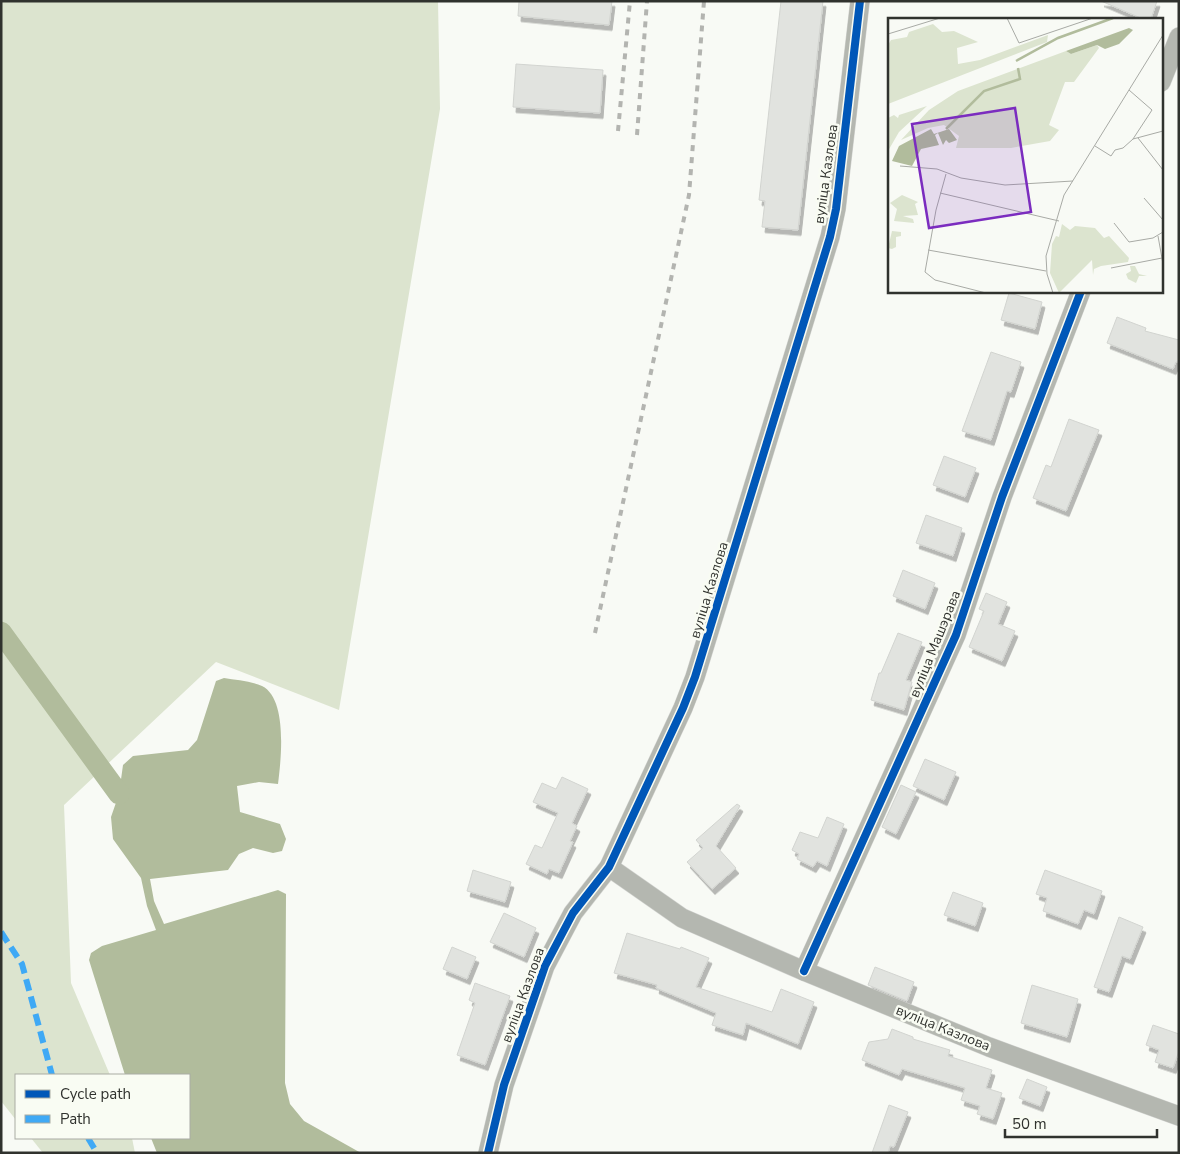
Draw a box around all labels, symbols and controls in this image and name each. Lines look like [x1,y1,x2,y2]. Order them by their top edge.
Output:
inset map [888,18,1162,292]
street label: вуліца Казлова [810,123,842,225]
street label: вуліца Казлова [685,539,733,641]
street label: вуліца Машэрава [905,588,965,700]
street label: вуліца Казлова [497,945,549,1045]
street label: вуліца Казлова [893,1000,993,1056]
legend [15,1074,190,1139]
text: Cycle path [60,1084,131,1104]
scale bar [1005,1106,1158,1138]
text: Path [60,1109,91,1129]
text: 50 m [1012,1114,1047,1134]

